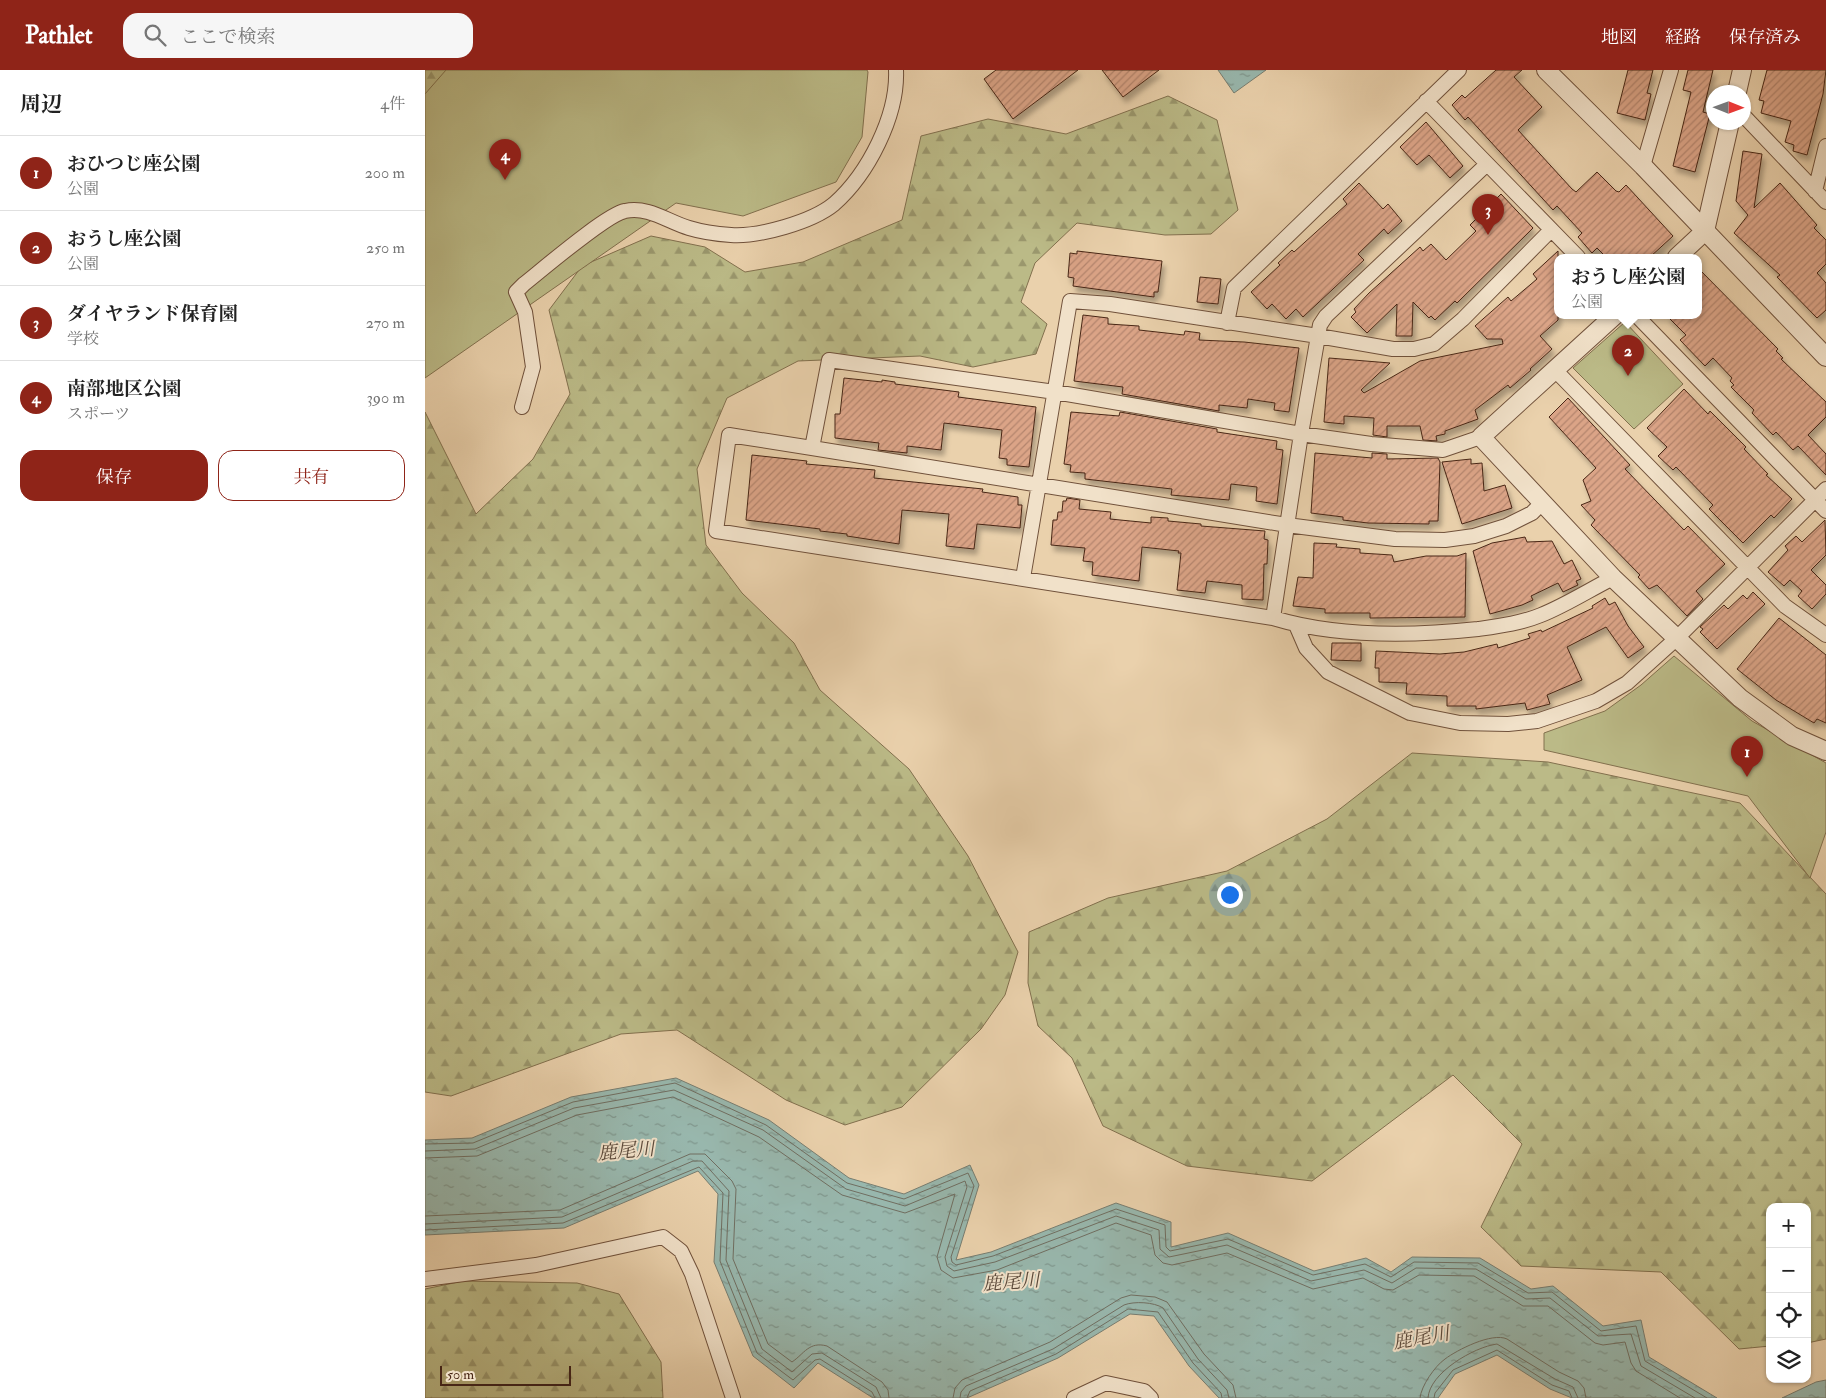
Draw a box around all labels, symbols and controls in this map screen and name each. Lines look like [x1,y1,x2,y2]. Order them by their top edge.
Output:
search box [123,13,473,58]
text: Pathlet [25,20,93,51]
icon: search [141,21,169,49]
text: ここで検索 [181,25,276,49]
text: 地図 [1601,26,1637,49]
text: 経路 [1665,26,1701,49]
text: 保存済み [1729,26,1801,49]
north arrow [1706,85,1751,130]
text: 周辺 [20,91,62,118]
text: 4件 [380,94,405,114]
pin: 4 [489,139,521,180]
text: おひつじ座公園 [67,152,200,176]
text: 1 [33,163,39,183]
text: 200 m [365,163,405,183]
text: 公園 [67,179,99,199]
pin: 3 [1472,194,1504,235]
text: おうし座公園 [67,227,181,251]
text: 2 [32,238,40,258]
text: 250 m [366,238,405,258]
text: 公園 [67,254,99,274]
popup [1554,254,1702,319]
text: おうし座公園 [1571,265,1685,289]
text: 公園 [1571,292,1603,312]
text: ダイヤランド保育園 [67,302,238,326]
text: 3 [33,313,39,333]
text: 270 m [366,313,405,333]
text: 学校 [67,329,99,349]
pin: 2 [1612,335,1644,376]
text: 南部地区公園 [67,377,181,401]
text: 4 [32,388,40,408]
text: 390 m [367,388,405,408]
text: スポーツ [67,404,130,424]
button: 保存 [20,450,208,501]
button: 共有 [218,450,405,501]
pin: 1 [1731,736,1763,777]
your location [1217,882,1243,908]
water label: 鹿尾川 [597,1136,657,1165]
map controls [1766,1203,1811,1383]
button: + [1766,1203,1811,1248]
button: − [1766,1248,1811,1293]
water label: 鹿尾川 [982,1268,1042,1296]
button: locate [1766,1293,1811,1338]
water label: 鹿尾川 [1391,1321,1453,1355]
button: layers [1766,1338,1811,1383]
scale bar [440,1363,571,1386]
text: 50 m [447,1366,474,1383]

